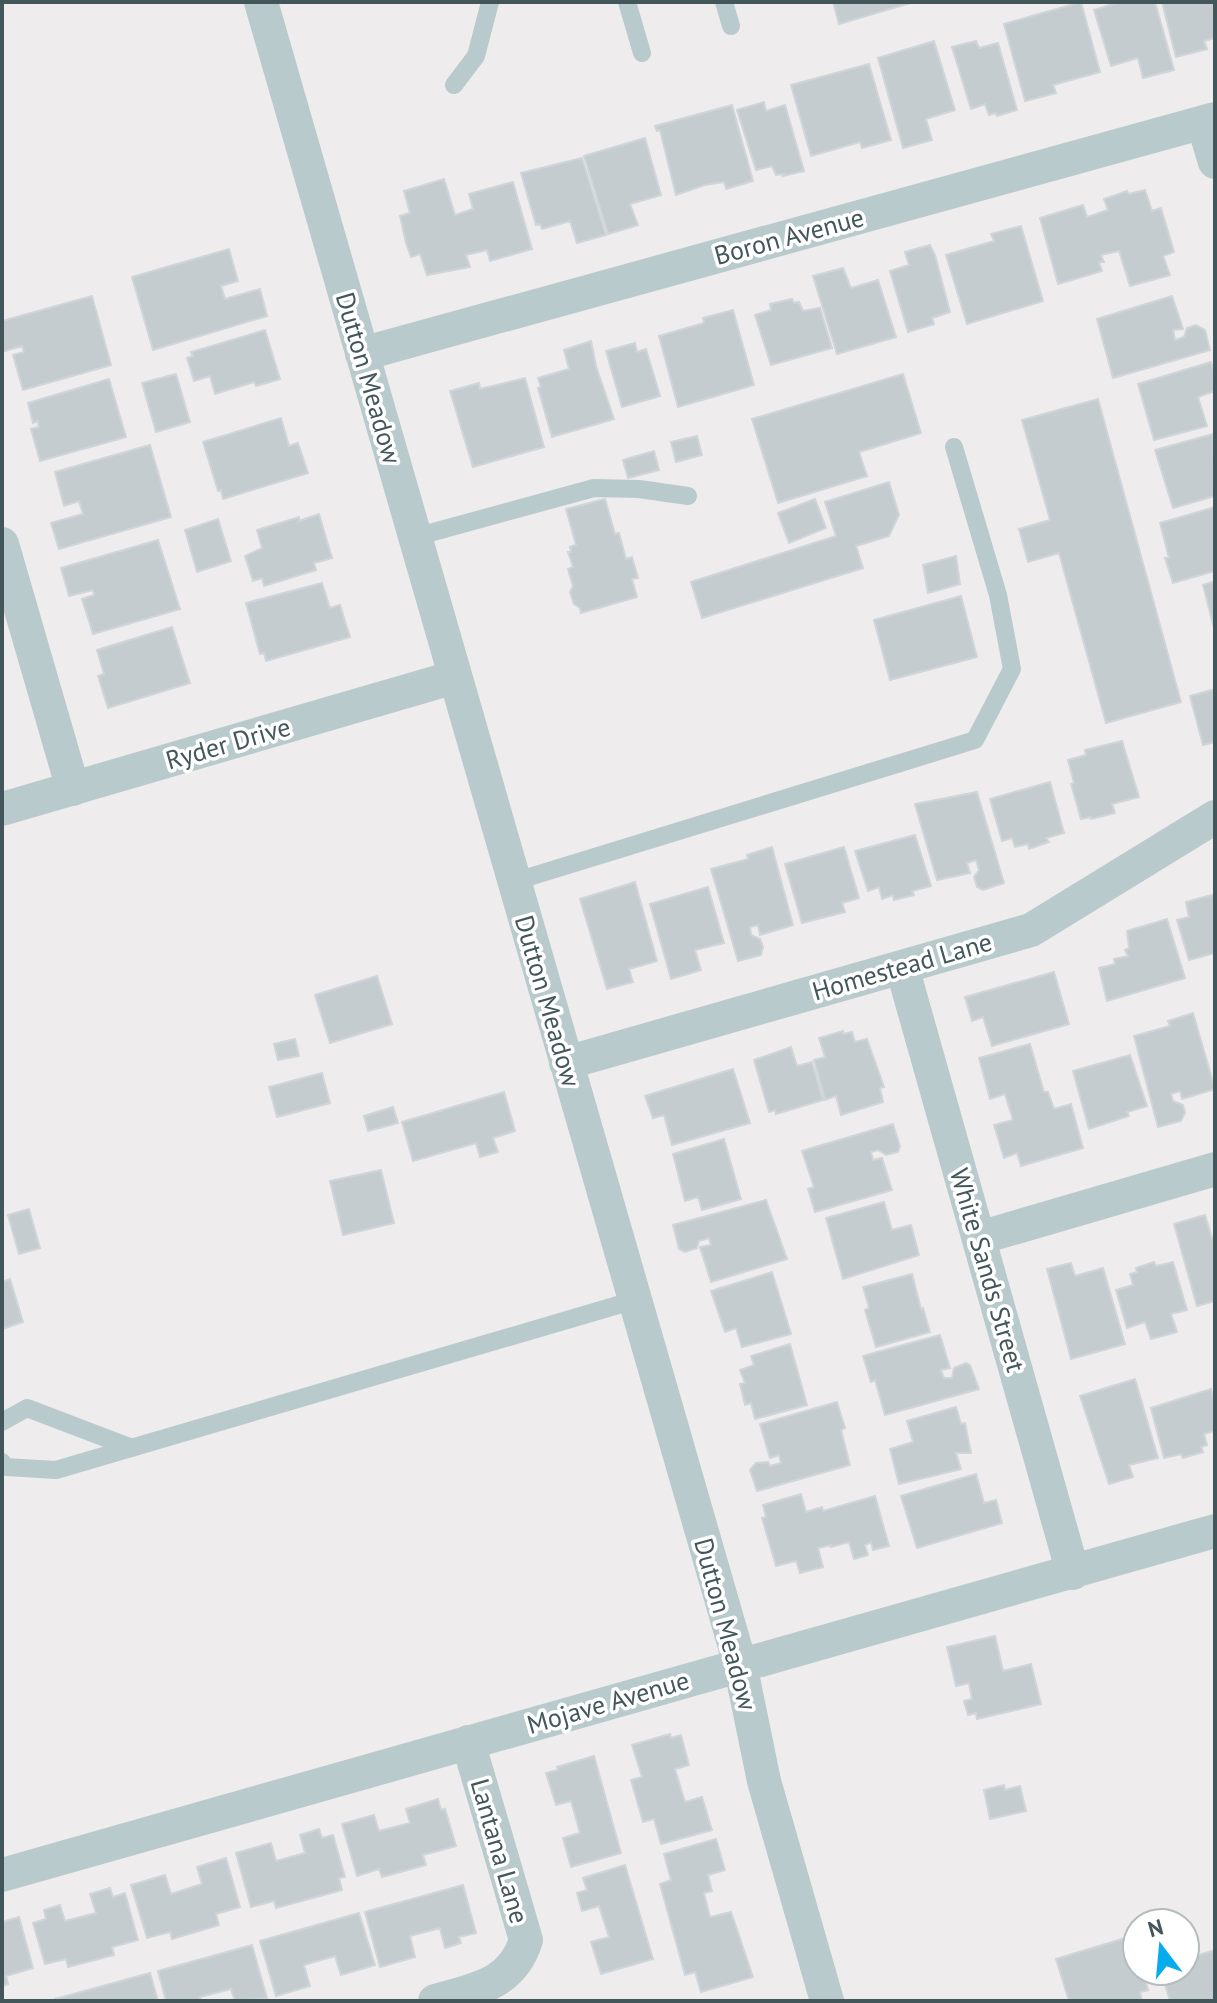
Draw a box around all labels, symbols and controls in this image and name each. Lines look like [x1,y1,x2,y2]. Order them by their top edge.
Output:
street label: Boron Avenue [711,200,867,272]
street label: Dutton Meadow [329,288,409,468]
street label: Ryder Drive [162,710,294,776]
street label: Dutton Meadow [508,911,588,1091]
street label: Homestead Lane [808,925,996,1007]
street label: White Sands Street [943,1164,1033,1376]
street label: Dutton Meadow [687,1534,765,1714]
street label: Mojave Avenue [523,1663,693,1741]
street label: Lantana Lane [464,1775,536,1927]
north arrow [1121,1907,1201,1987]
text: N [1145,1912,1166,1943]

